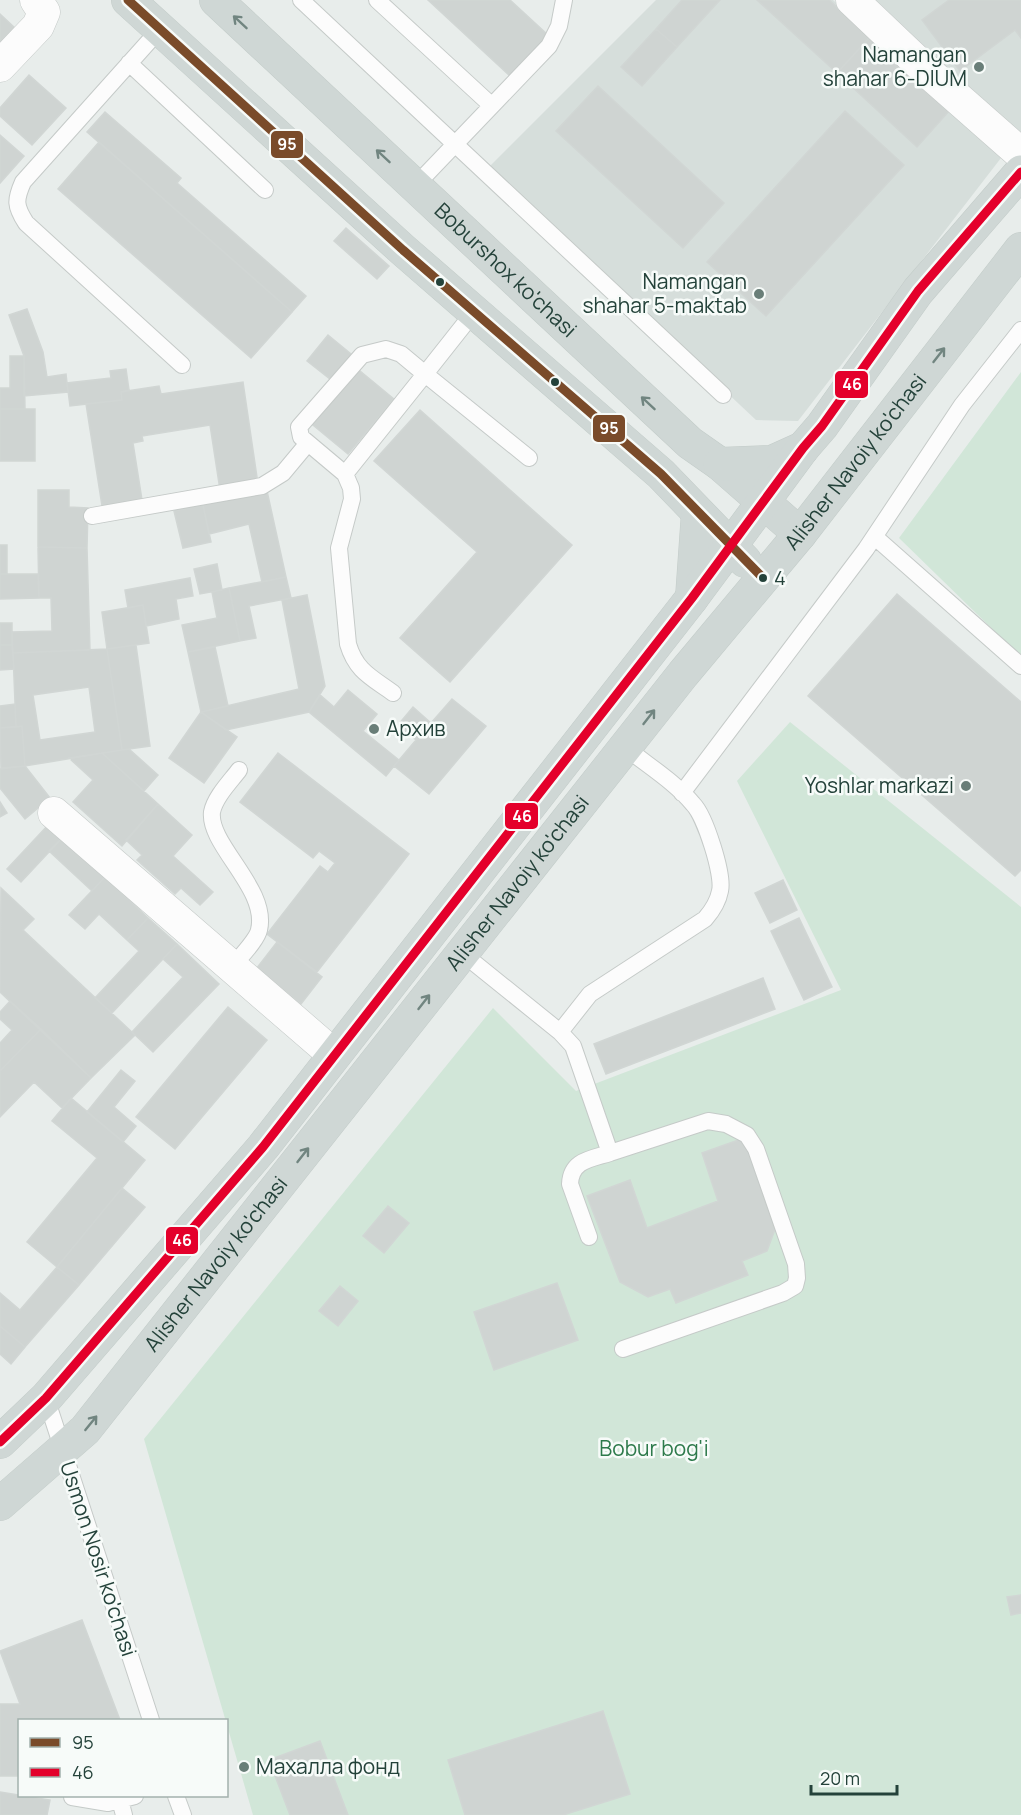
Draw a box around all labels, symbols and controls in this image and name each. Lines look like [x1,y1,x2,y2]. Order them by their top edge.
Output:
one-way arrow [233,15,248,30]
place label: Namangan shahar 6-DIUM [823,40,967,92]
marker: Namangan shahar 6-DIUM [972,60,986,74]
line badge: 95 [270,130,304,159]
text: 95 [277,133,297,155]
one-way arrow [375,148,390,163]
street label: Boburshox ko'chasi [429,196,583,343]
place label: Namangan shahar 5-maktab [583,267,747,319]
unlabelled marker [434,276,446,288]
marker: Namangan shahar 5-maktab [752,287,766,301]
one-way arrow [932,347,945,363]
street label: Alisher Navoiy ko'chasi [778,368,932,555]
line badge: 46 [834,370,869,399]
text: 46 [842,373,862,395]
unlabelled marker [549,376,561,388]
one-way arrow [640,396,655,411]
line badge: 95 [592,414,626,443]
text: 95 [599,417,619,439]
place label: 4 [774,564,786,591]
marker: 4 [757,572,769,584]
one-way arrow [642,709,655,725]
place label: Архив [386,714,446,742]
marker: Архив [367,722,381,736]
place label: Yoshlar markazi [805,771,954,799]
marker: Yoshlar markazi [959,779,973,793]
street label: Alisher Navoiy ko'chasi [439,789,595,976]
line badge: 46 [504,802,539,830]
text: 46 [512,805,532,827]
one-way arrow [417,994,430,1010]
one-way arrow [296,1147,309,1163]
street label: Alisher Navoiy ko'chasi [137,1170,293,1357]
line badge: 46 [165,1226,199,1255]
text: 46 [172,1229,192,1251]
one-way arrow [84,1415,97,1431]
park label: Bobur bog'i [599,1434,709,1462]
street label: Usmon Nosir ko'chasi [54,1457,144,1660]
legend [18,1719,228,1797]
text: 95 [72,1730,94,1754]
place label: Махалла фонд [256,1752,400,1780]
scale bar [811,1758,896,1796]
text: 46 [72,1760,94,1784]
marker: Махалла фонд [237,1760,251,1774]
text: 20 m [820,1766,860,1790]

